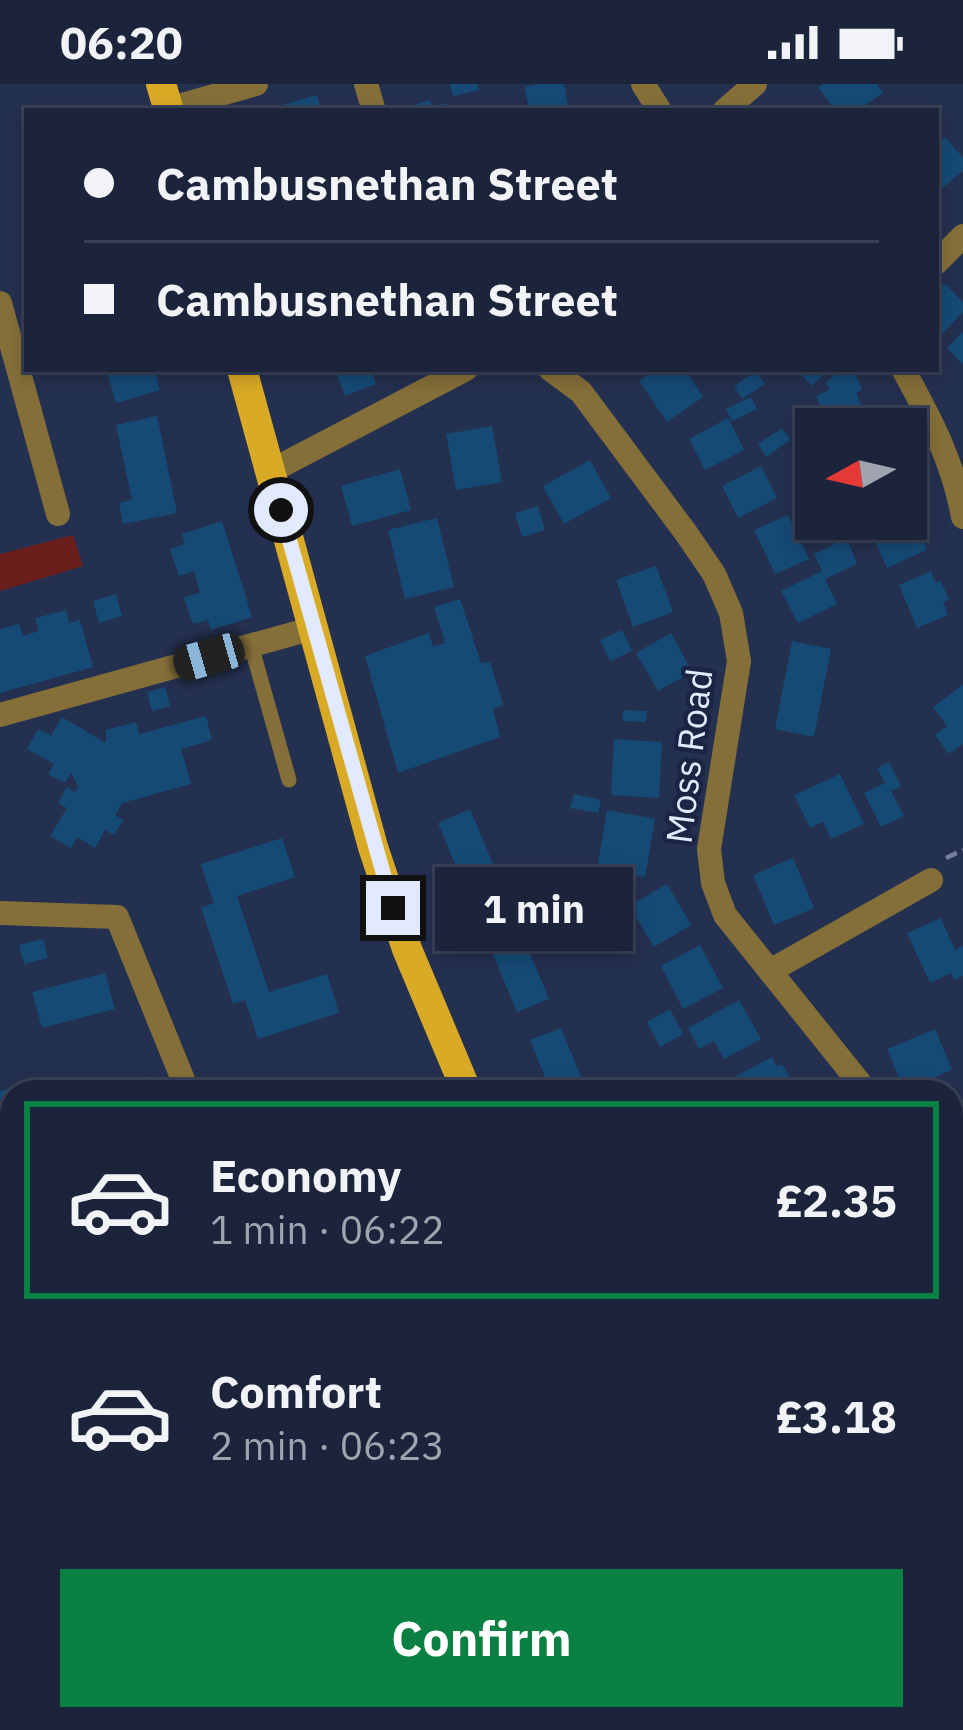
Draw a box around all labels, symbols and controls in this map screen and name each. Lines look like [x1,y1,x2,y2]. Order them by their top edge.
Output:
text: 06:20 [60,13,183,71]
text: Cambusnethan Street [156,154,618,212]
text: Cambusnethan Street [156,270,618,328]
north arrow [795,408,927,540]
map controls [795,408,927,540]
route start [254,483,308,537]
car [169,630,249,684]
street label: Moss Road [654,666,723,846]
callout: 1 min [435,866,633,950]
route end [366,881,420,935]
text: 1 min [483,883,585,934]
icon: car [66,1146,174,1254]
text: Economy [210,1146,401,1204]
text: £2.35 [776,1171,897,1229]
text: 1 min · 06:22 [210,1204,445,1255]
icon: car [66,1362,174,1470]
text: Comfort [210,1362,382,1420]
text: £3.18 [776,1387,897,1445]
text: 2 min · 06:23 [210,1420,445,1471]
button: Confirm [60,1569,903,1707]

